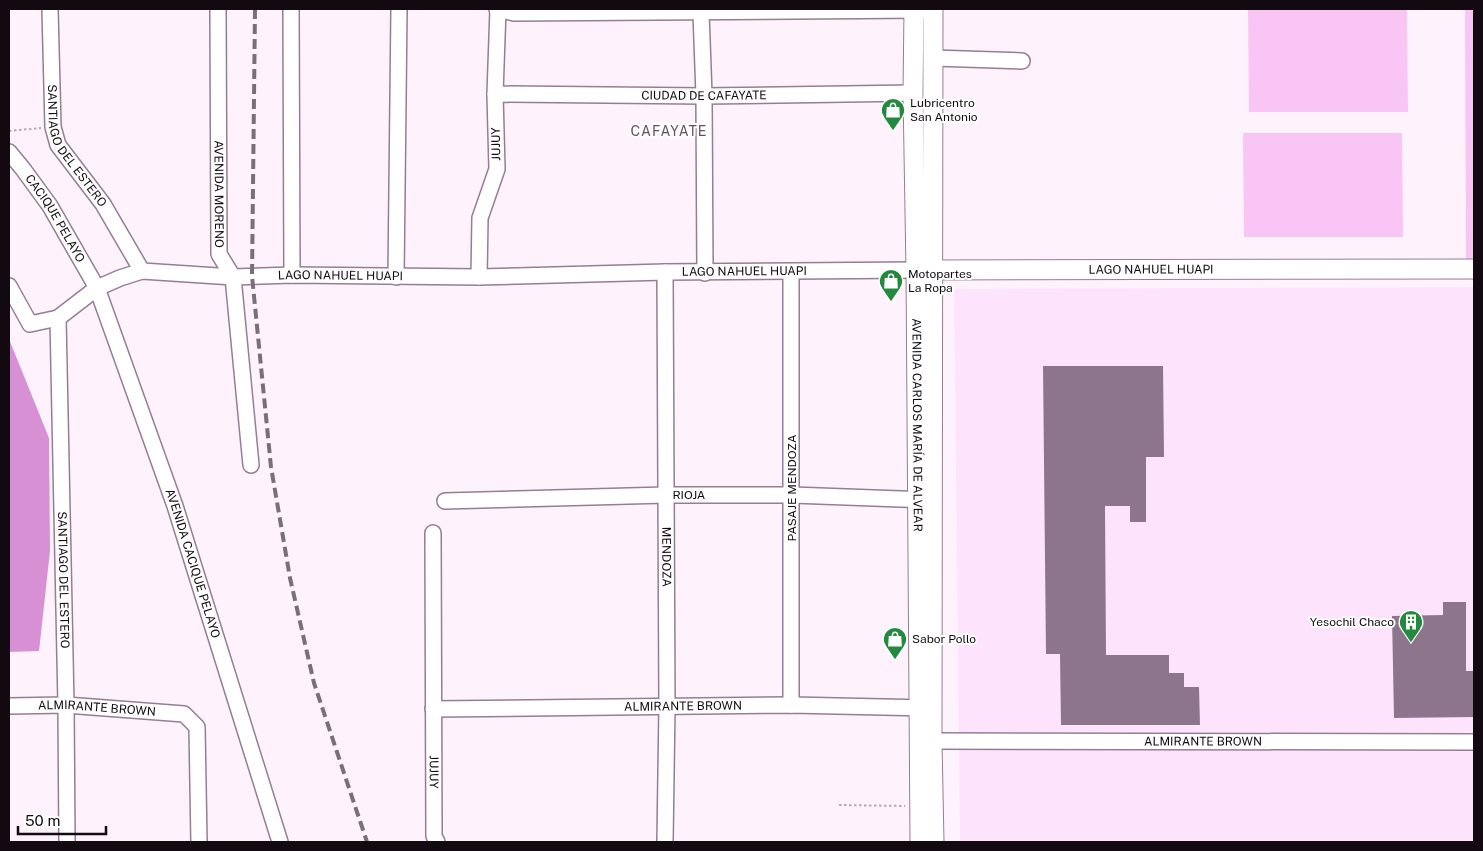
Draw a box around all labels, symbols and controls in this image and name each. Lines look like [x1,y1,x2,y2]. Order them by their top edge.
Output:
street label: SANTIAGO DEL ESTERO [45,84,110,210]
street label: CIUDAD DE CAFAYATE [641,88,767,103]
place label: Lubricentro San Antonio [910,96,978,124]
shop icon: Lubricentro San Antonio [880,97,906,131]
district label: CAFAYATE [631,123,707,139]
street label: JUJUY [489,126,503,161]
street label: AVENIDA MORENO [212,140,226,248]
street label: CACIQUE PELAYO [22,172,88,265]
street label: LAGO NAHUEL HUAPI [1088,262,1214,277]
street label: LAGO NAHUEL HUAPI [682,264,807,279]
place label: Motopartes La Ropa [908,267,972,295]
street label: LAGO NAHUEL HUAPI [278,268,403,283]
shop icon: Motopartes La Ropa [878,268,904,302]
street label: AVENIDA CARLOS MARÍA DE ALVEAR [909,318,925,532]
street label: PASAJE MENDOZA [785,434,799,542]
street label: AVENIDA CACIQUE PELAYO [162,487,223,640]
street label: RIOJA [672,488,706,502]
street label: SANTIAGO DEL ESTERO [55,511,72,649]
street label: MENDOZA [659,527,673,588]
building icon: Yesochil Chaco [1398,609,1424,643]
place label: Yesochil Chaco [1310,615,1394,629]
shop icon: Sabor Pollo [882,626,908,660]
place label: Sabor Pollo [912,632,976,646]
street label: ALMIRANTE BROWN [38,698,156,719]
street label: ALMIRANTE BROWN [624,699,742,714]
street label: ALMIRANTE BROWN [1144,734,1262,749]
street label: JUJUY [427,755,441,789]
scale bar [18,804,105,836]
text: 50 m [25,812,60,829]

